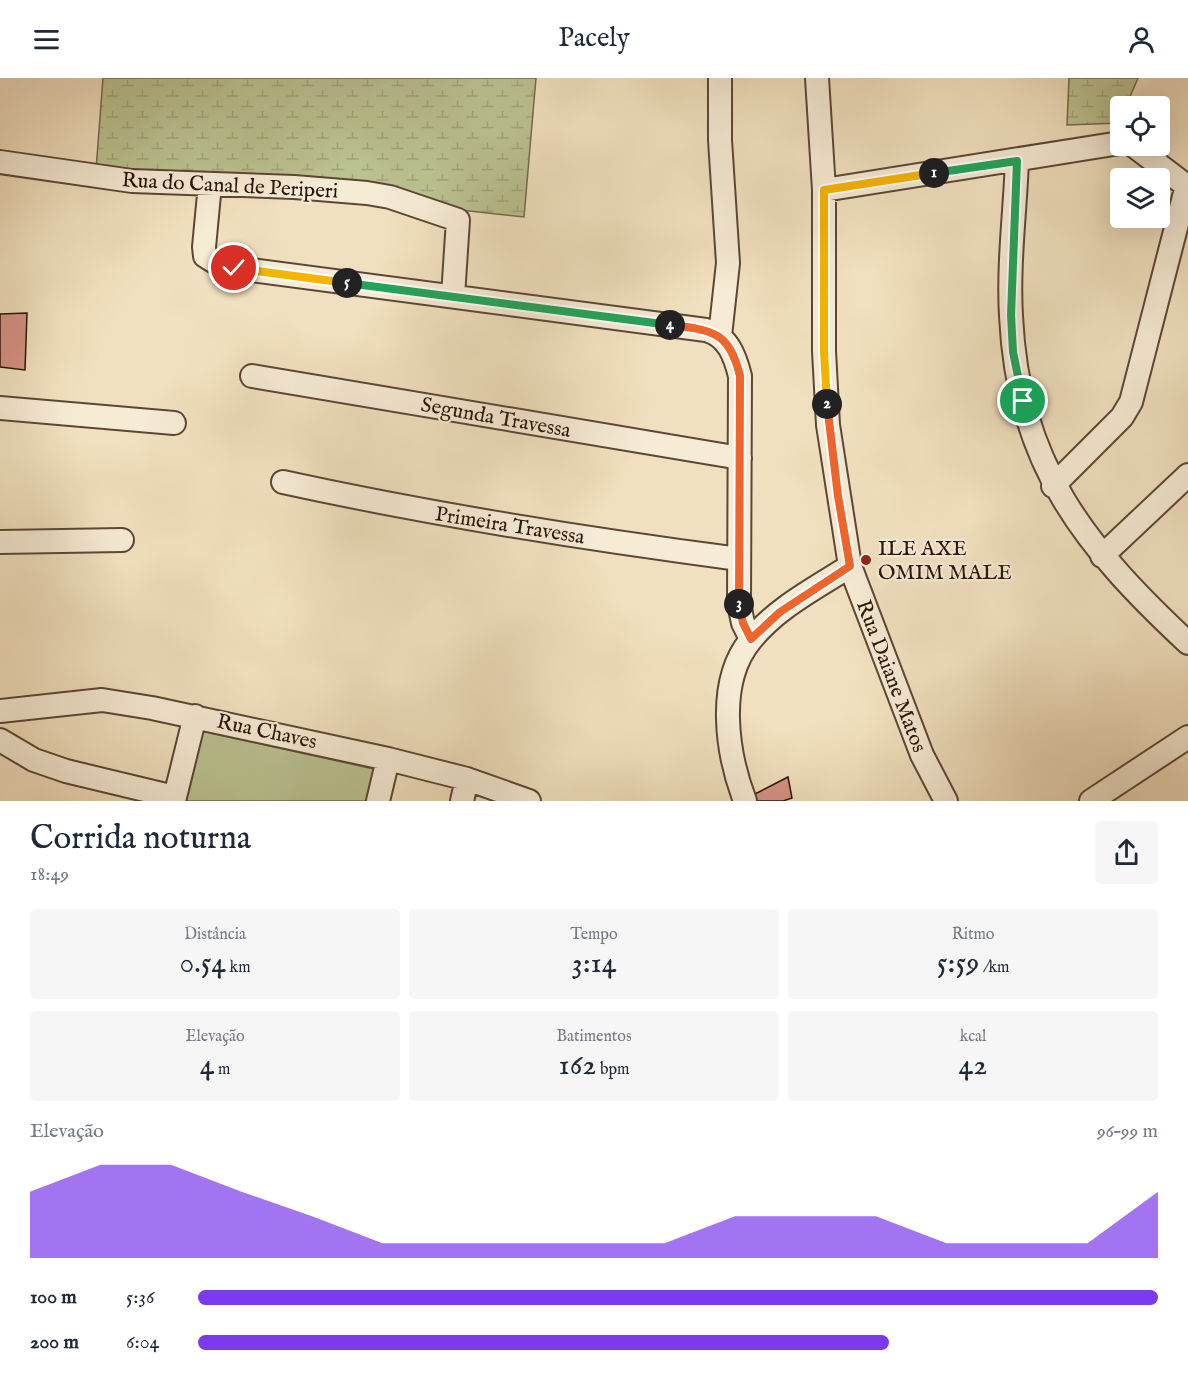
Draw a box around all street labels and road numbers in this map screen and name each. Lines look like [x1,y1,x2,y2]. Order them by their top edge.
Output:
street label: Rua do Canal de Periperi [121,167,339,206]
street label: Segunda Travessa [419,392,574,445]
street label: Primeira Travessa [433,501,587,552]
street label: Rua Daiane Matos [849,596,932,757]
street label: Rua Chaves [214,709,319,756]

